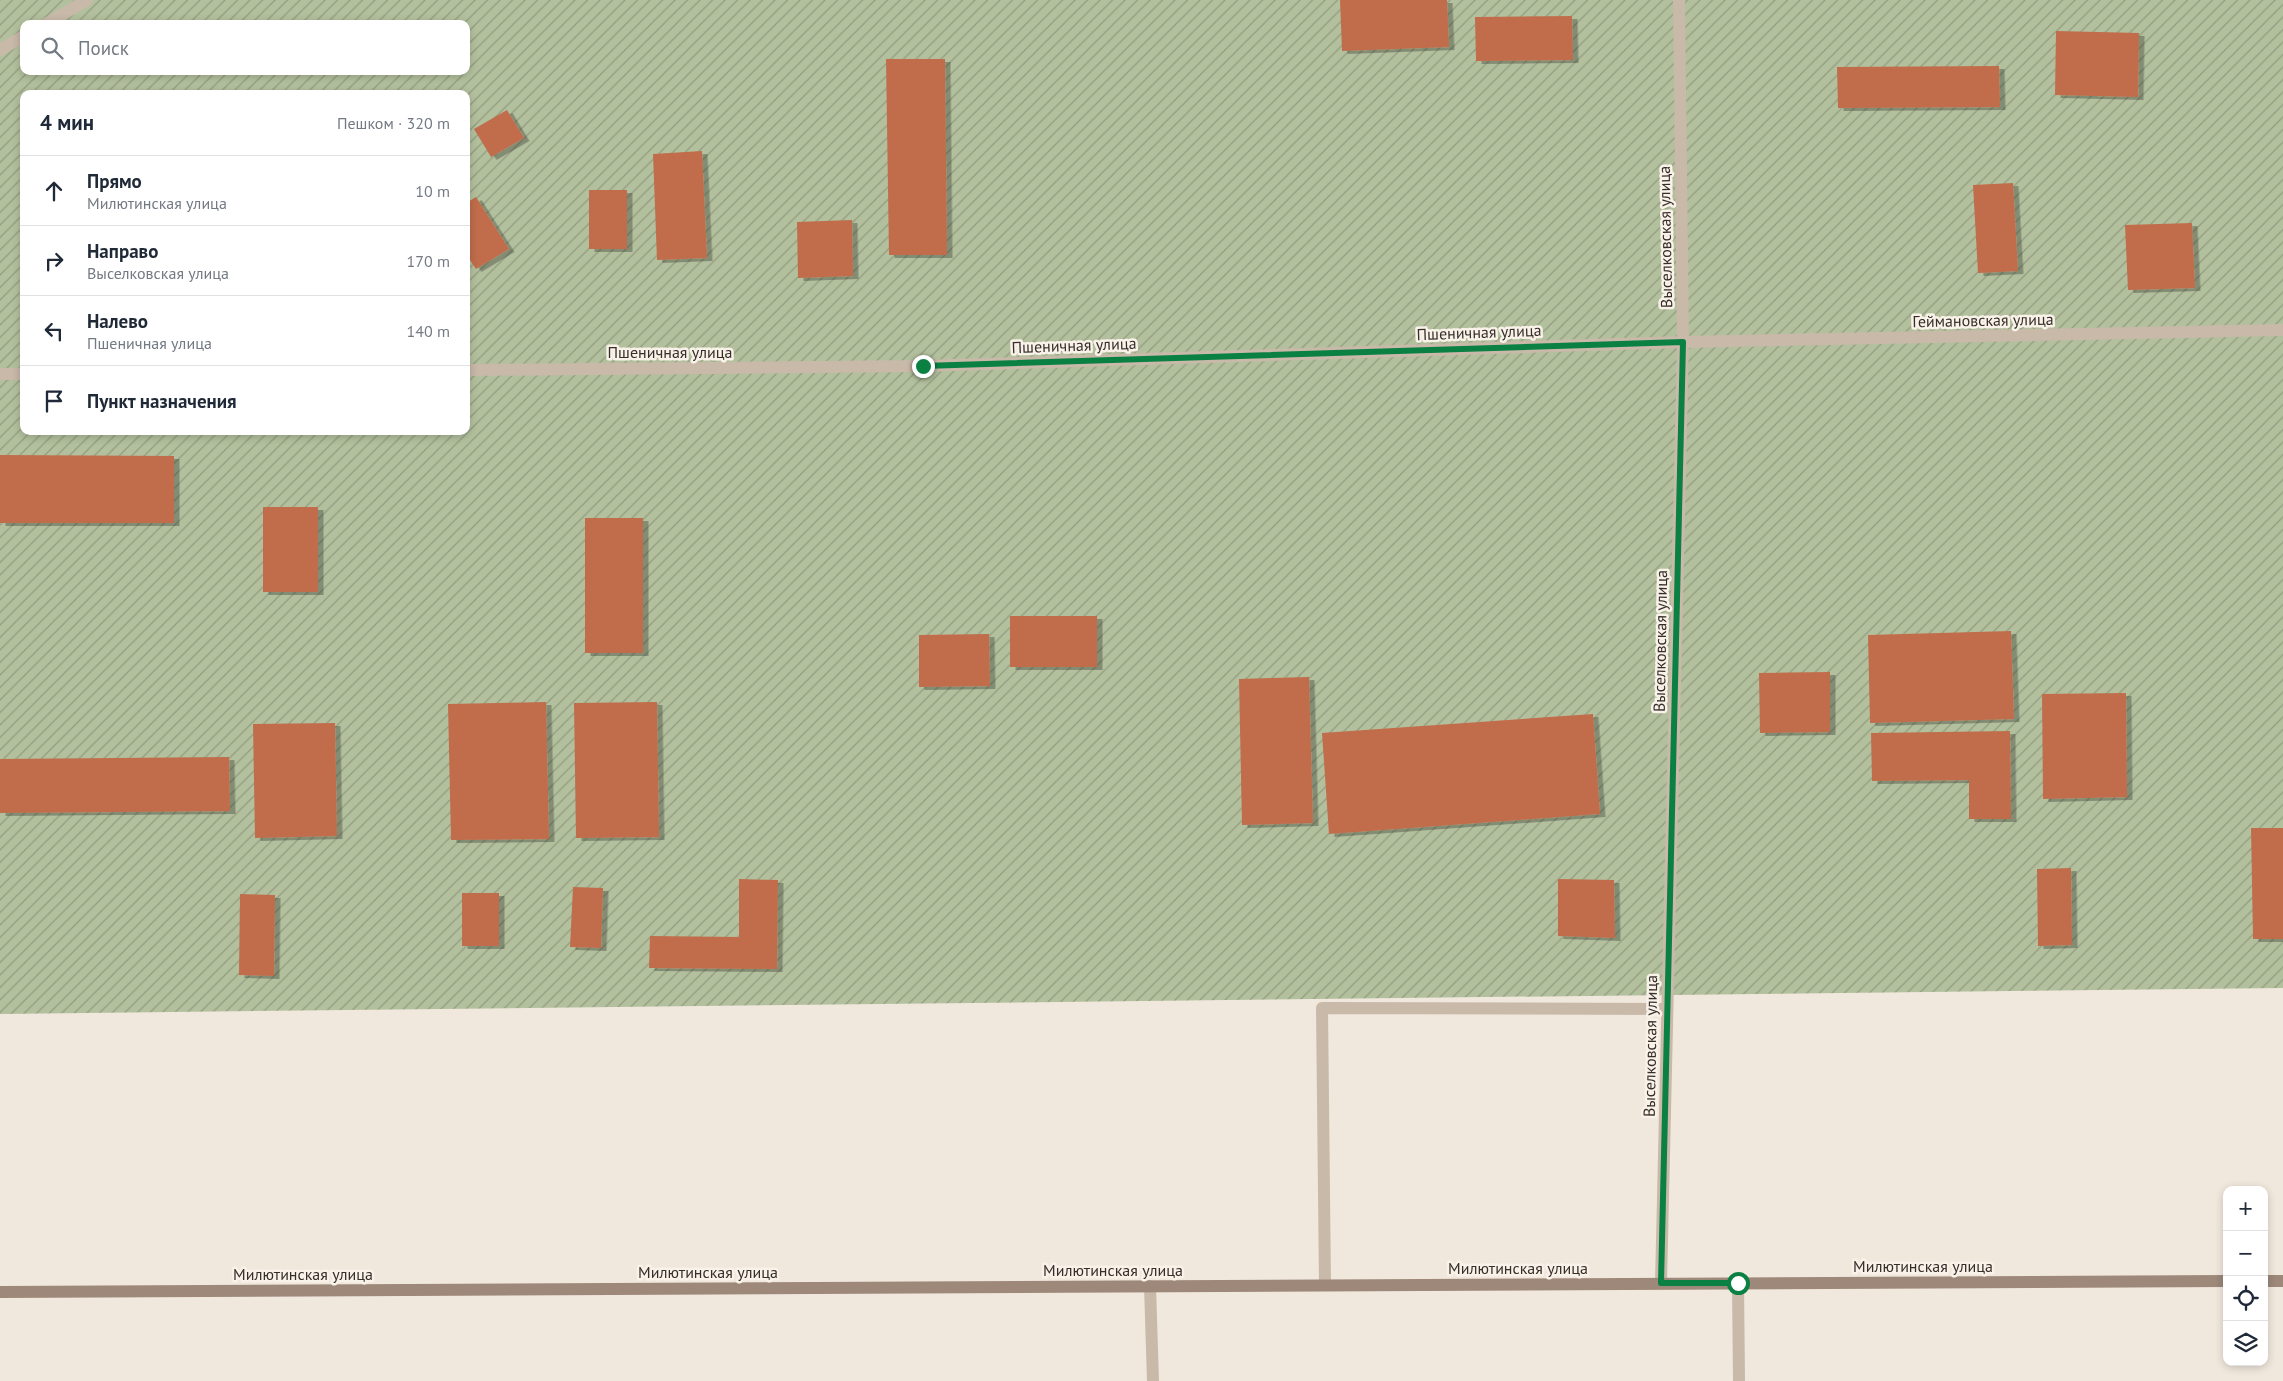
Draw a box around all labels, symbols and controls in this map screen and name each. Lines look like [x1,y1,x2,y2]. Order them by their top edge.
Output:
search box [20,20,470,75]
icon: search [38,34,66,62]
text: Поиск [78,36,129,60]
text: 4 мин [40,109,94,136]
text: Пешком · 320 m [337,113,450,133]
street label: Выселковская улица [1654,166,1676,308]
text: Прямо [87,169,142,193]
icon: ahead [40,177,68,205]
text: 10 m [415,181,450,201]
text: Милютинская улица [87,193,227,213]
text: Направо [87,239,158,263]
icon: right [40,247,68,275]
text: 170 m [407,251,450,271]
text: Выселковская улица [87,263,229,283]
text: Налево [87,309,148,333]
street label: Геймановская улица [1912,309,2054,331]
icon: left [40,317,68,345]
street label: Пшеничная улица [1416,320,1542,344]
text: 140 m [407,321,450,341]
text: Пшеничная улица [87,333,212,353]
street label: Пшеничная улица [1011,333,1137,357]
street label: Пшеничная улица [608,342,732,362]
route end [912,355,935,378]
icon: arrive [40,387,68,415]
text: Пункт назначения [87,389,237,413]
street label: Выселковская улица [1649,570,1671,712]
street label: Выселковская улица [1639,975,1661,1117]
map controls [2223,1186,2268,1366]
button: + [2223,1186,2268,1231]
button: − [2223,1231,2268,1276]
street label: Милютинская улица [1853,1256,1993,1276]
street label: Милютинская улица [1448,1258,1588,1278]
street label: Милютинская улица [1043,1260,1183,1280]
street label: Милютинская улица [638,1262,778,1282]
street label: Милютинская улица [233,1264,373,1284]
route start [1727,1272,1750,1295]
button: locate [2223,1276,2268,1321]
button: layers [2223,1321,2268,1366]

